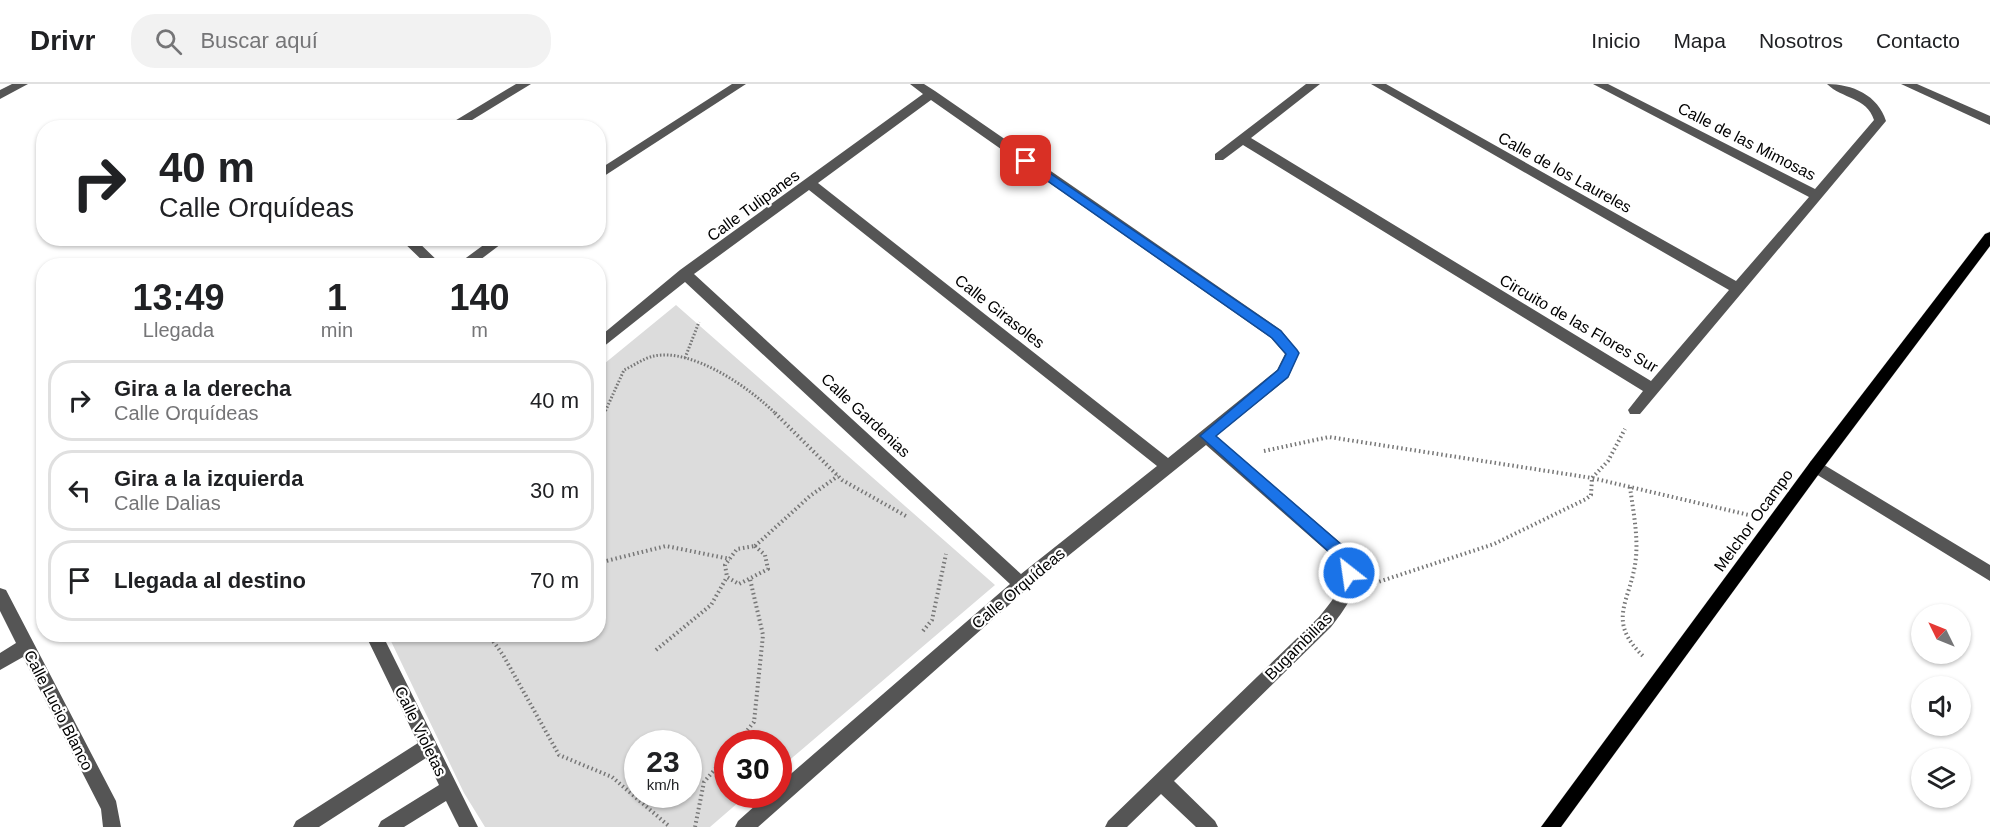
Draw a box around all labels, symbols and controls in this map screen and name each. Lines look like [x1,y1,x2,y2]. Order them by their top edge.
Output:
search box [131,14,551,68]
text: Drivr [30,25,95,56]
icon: search [152,25,185,58]
text: Buscar aquí [200,28,318,53]
text: Inicio [1591,29,1640,52]
text: Mapa [1673,29,1726,52]
text: Nosotros [1759,29,1843,52]
text: Contacto [1876,29,1960,52]
street label: Calle de las Mimosas [1675,99,1818,184]
street label: Calle de los Laureles [1495,129,1634,216]
pin [1000,135,1051,186]
icon: right [60,144,138,222]
text: 40 m [159,144,255,191]
icon: arrive [1009,144,1042,177]
street label: Calle Tulipanes [704,166,803,244]
text: Calle Orquídeas [159,193,354,223]
street label: Calle Girasoles [952,271,1048,351]
street label: Circuito de las Flores Sur [1497,271,1661,376]
text: 13:49 [132,277,224,318]
text: 1 [327,277,347,318]
text: 140 [449,277,510,318]
text: Llegada [143,319,214,341]
text: min [321,319,353,341]
text: m [471,319,488,341]
street label: Calle Gardenias [818,370,913,461]
text: Gira a la derecha [114,376,291,401]
icon: right [63,384,96,417]
text: 40 m [530,388,579,413]
text: Calle Orquídeas [114,402,259,424]
text: Gira a la izquierda [114,466,304,491]
street label: Melchor Ocampo [1711,466,1796,575]
icon: left [63,474,96,507]
text: 30 m [530,478,579,503]
text: Calle Dalias [114,492,221,514]
position arrow [1317,541,1381,605]
street label: Calle Orquídeas [969,545,1068,632]
icon: arrive [63,564,96,597]
text: Llegada al destino [114,568,306,593]
text: 70 m [530,568,579,593]
north arrow [1911,604,1971,664]
map controls [1911,604,1971,808]
street label: Bugambilias [1262,610,1335,683]
street label: Calle Lucio Blanco [21,647,96,773]
button: sound [1911,676,1971,736]
street label: Calle Violetas [392,684,450,779]
speed limit sign: 30 [714,730,792,808]
text: 23 [646,745,680,778]
button: layers [1911,748,1971,808]
text: km/h [647,776,679,793]

